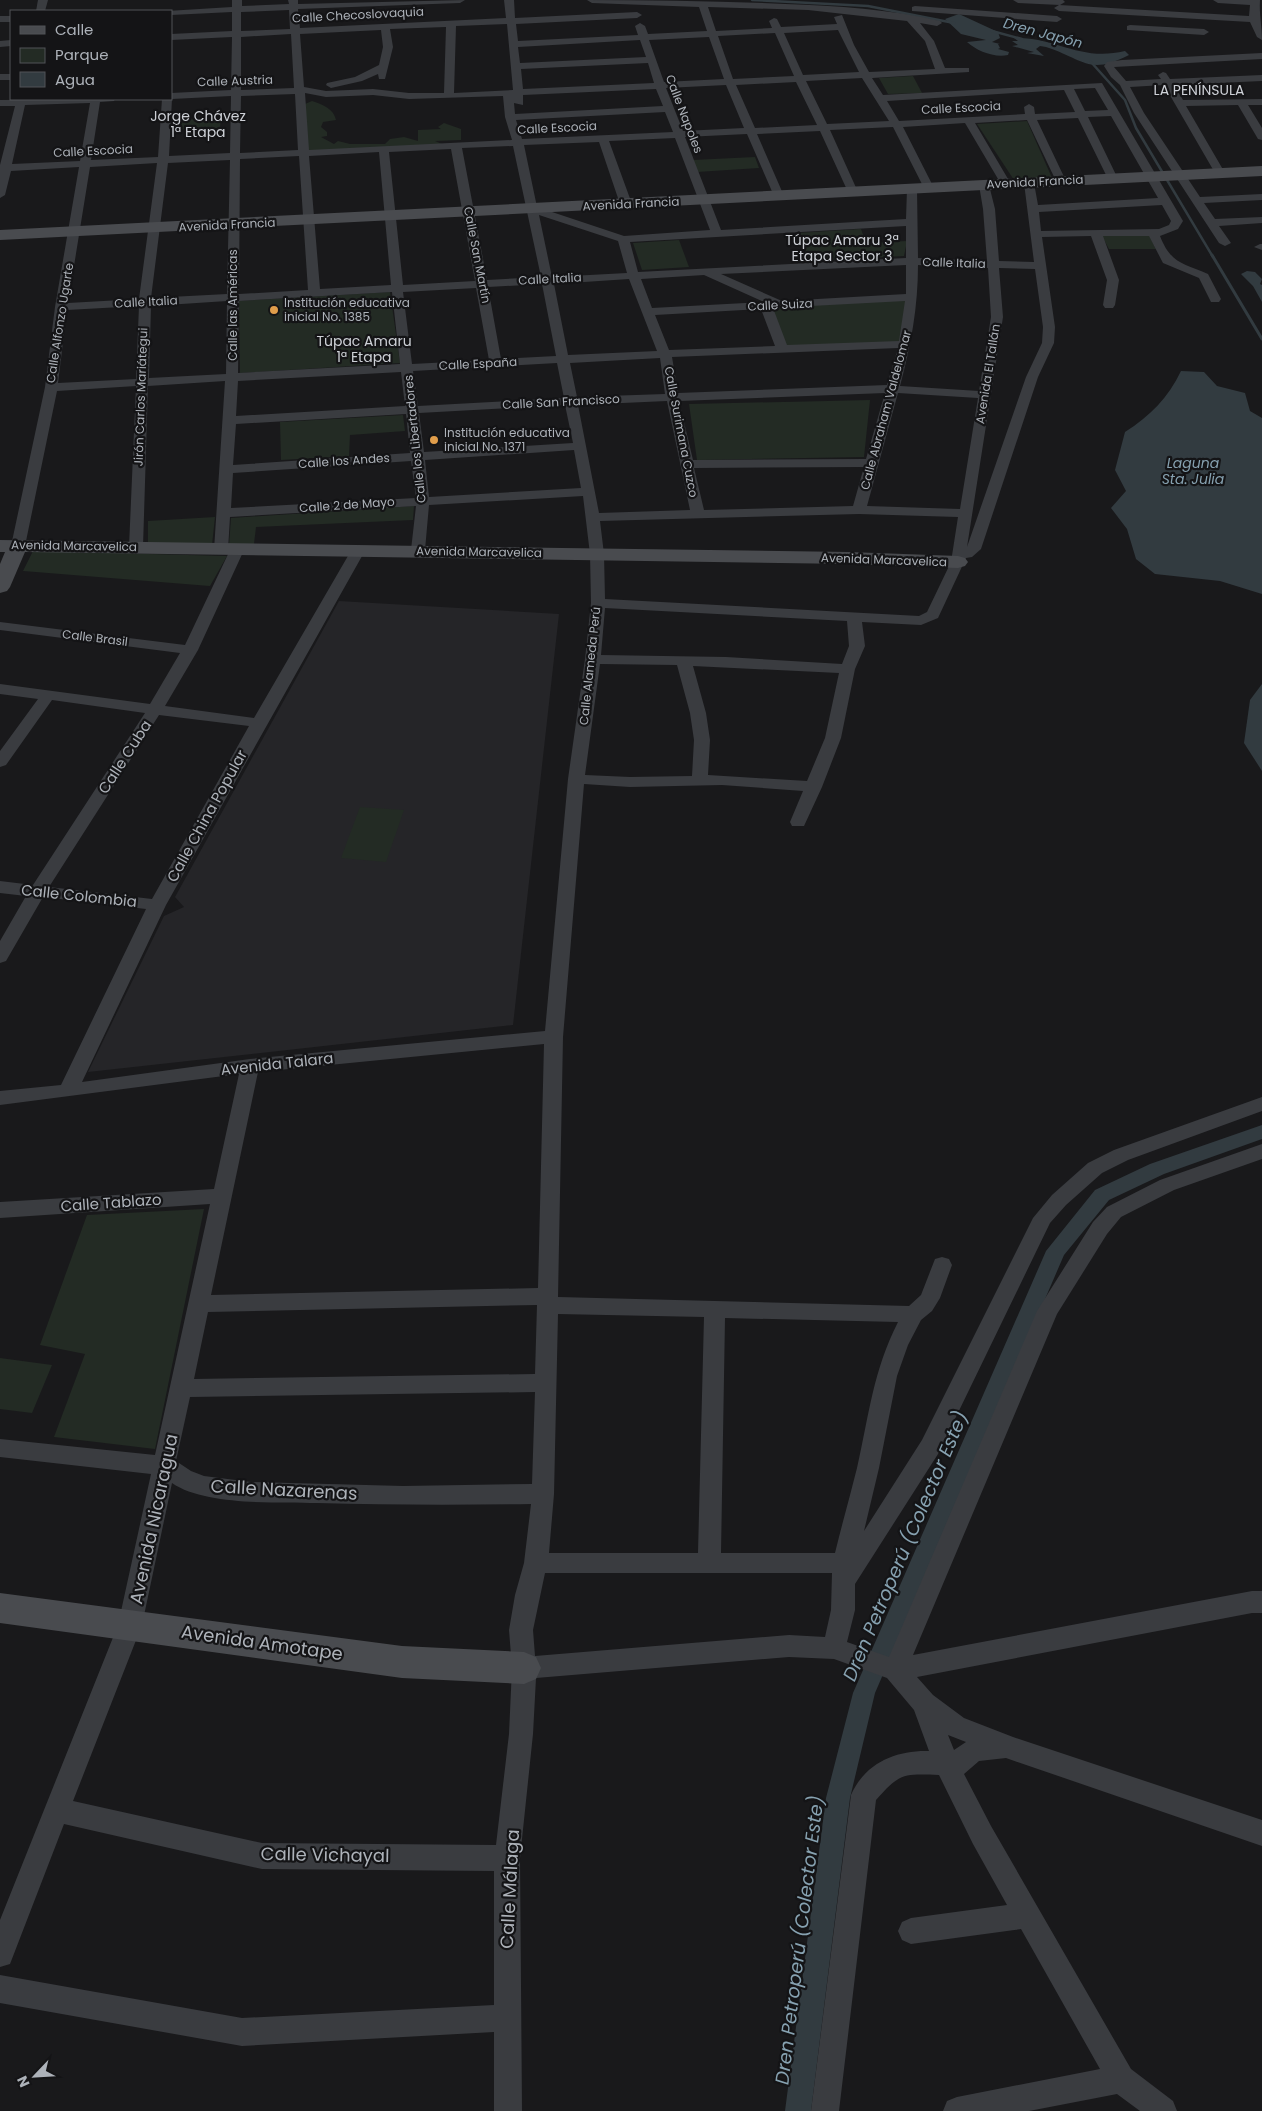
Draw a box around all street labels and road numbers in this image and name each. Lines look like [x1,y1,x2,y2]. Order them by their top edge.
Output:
street label: Calle Checoslovaquia [292,3,424,26]
street label: Calle Austria [197,71,273,90]
street label: Calle Napoles [662,72,707,156]
street label: Calle Escocia [921,97,1001,118]
street label: Calle Escocia [517,117,597,138]
street label: Calle Escocia [53,140,133,161]
street label: Avenida Francia [986,170,1084,193]
street label: Avenida Francia [582,192,680,215]
street label: Calle San Martín [460,205,495,305]
street label: Avenida Francia [178,213,276,236]
street label: Calle las Américas [224,249,241,361]
street label: Calle Italia [922,253,986,272]
street label: Calle Alfonzo Ugarte [42,262,77,384]
street label: Calle Italia [518,268,582,289]
street label: Calle Italia [114,291,178,312]
street label: Calle Suiza [747,294,813,315]
street label: Avenida El Tallán [971,323,1004,425]
street label: Jirón Carlos Mariátegui [130,327,151,467]
street label: Calle Abraham Valdelomar [856,328,915,491]
street label: Calle España [438,353,518,374]
street label: Calle Surimana Cuzco [660,365,703,499]
street label: Calle los Libertadores [399,374,430,504]
street label: Calle San Francisco [502,390,621,413]
street label: Calle los Andes [298,449,390,472]
street label: Calle 2 de Mayo [299,493,396,516]
street label: Avenida Marcavelica [11,536,137,555]
street label: Avenida Marcavelica [416,542,542,561]
street label: Avenida Marcavelica [821,549,947,570]
street label: Calle Alameda Perú [575,606,604,726]
street label: Calle Brasil [61,625,129,650]
street label: Calle Cuba [93,716,156,798]
street label: Calle China Popular [161,745,252,886]
street label: Calle Colombia [20,879,138,912]
street label: Avenida Talara [220,1047,334,1080]
street label: Calle Tablazo [60,1189,162,1217]
street label: Avenida Nicaragua [123,1431,184,1606]
street label: Calle Nazarenas [210,1473,358,1506]
street label: Avenida Amotape [180,1619,344,1666]
street label: Calle Málaga [494,1829,525,1949]
street label: Calle Vichayal [260,1841,390,1868]

